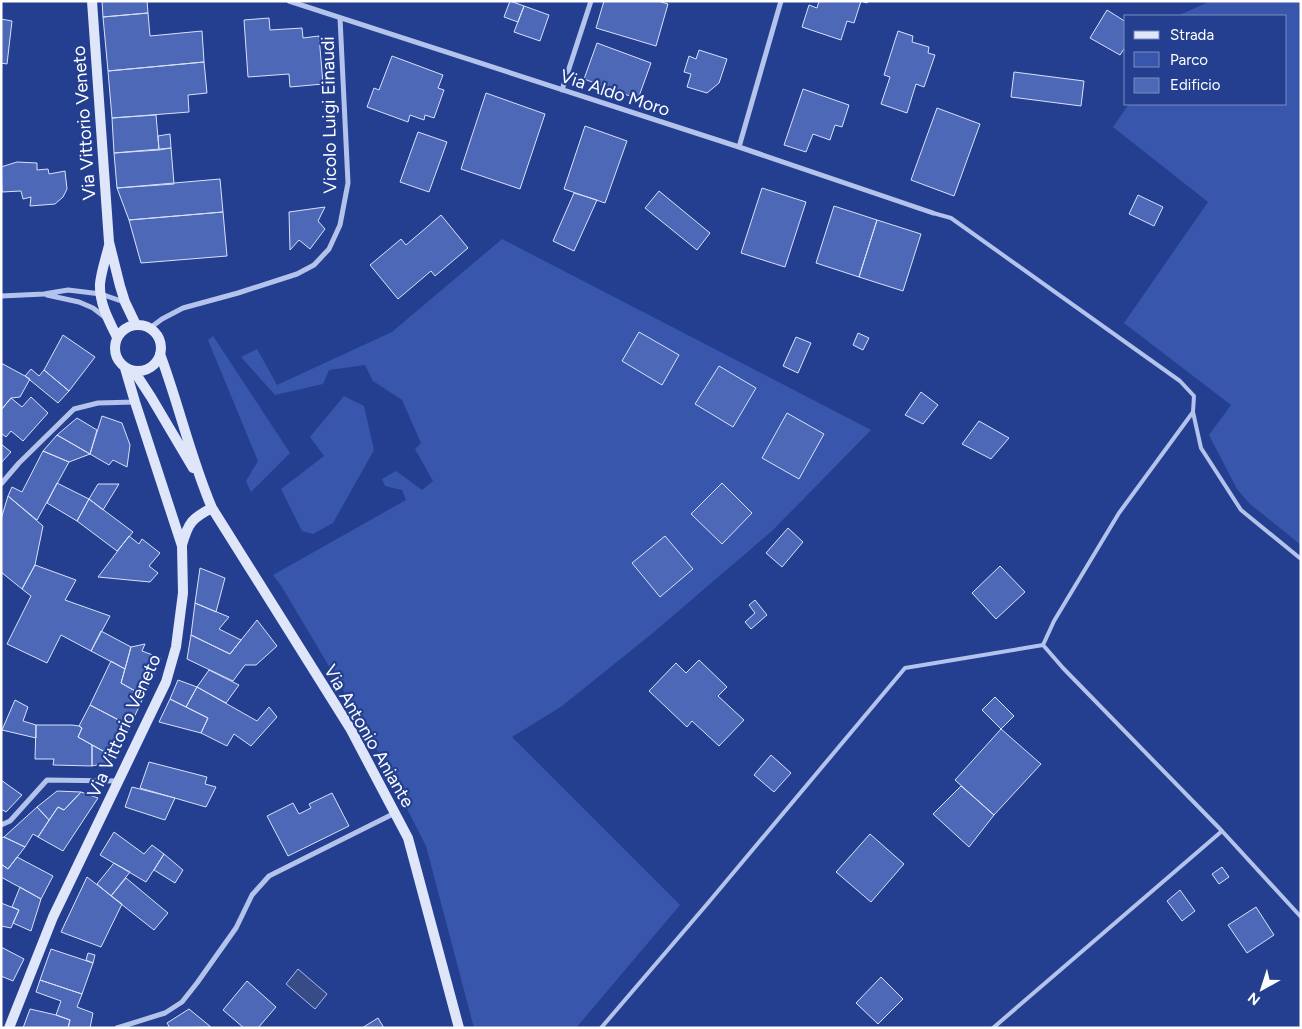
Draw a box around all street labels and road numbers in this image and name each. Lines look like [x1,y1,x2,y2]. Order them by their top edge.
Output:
street label: Vicolo Luigi Einaudi [317,36,341,194]
street label: Via Vittorio Veneto [68,45,100,201]
street label: Via Aldo Moro [557,65,673,121]
street label: Via Vittorio Veneto [82,651,166,801]
street label: Via Antonio Aniante [319,661,419,811]

